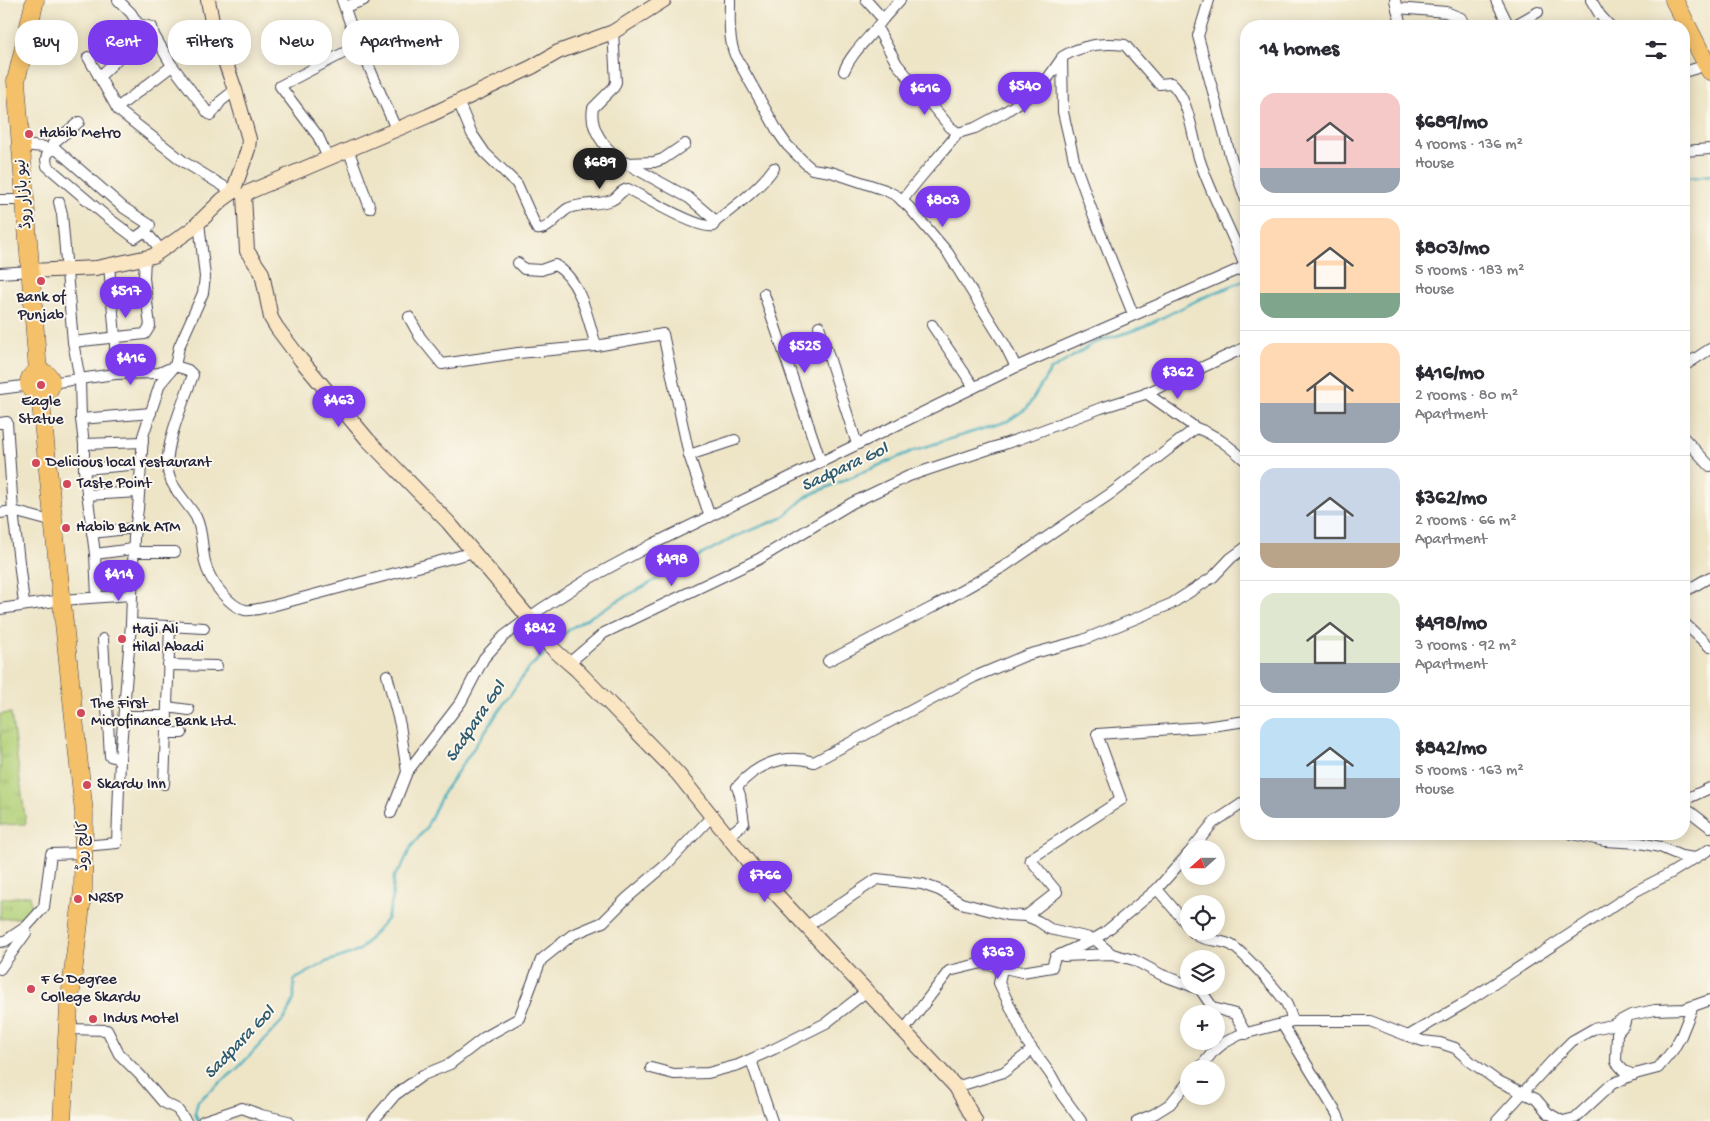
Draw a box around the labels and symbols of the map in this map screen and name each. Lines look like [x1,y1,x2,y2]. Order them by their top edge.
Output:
pin: $540 [995,72,1055,114]
pin: $616 [895,74,955,116]
place label: Habib Metro [39,125,121,144]
marker: Habib Metro [23,128,35,140]
pin: $689 [570,148,630,190]
street label: نیو بازار روڈ [11,158,38,230]
pin: $803 [913,186,973,228]
marker: Bank of Punjab [35,275,47,287]
pin: $517 [96,276,156,319]
place label: Bank of Punjab [16,289,66,326]
pin: $525 [775,332,835,374]
pin: $416 [101,344,161,386]
pin: $362 [1148,358,1208,400]
marker: Eagle Statue [35,379,47,391]
pin: $463 [309,386,369,428]
place label: Eagle Statue [18,393,64,430]
water label: Sadpara Gol [798,438,893,497]
place label: Delicious local restaurant [45,454,212,473]
marker: Delicious local restaurant [30,457,42,469]
place label: Taste Point [76,475,153,494]
marker: Taste Point [61,478,73,490]
place label: Habib Bank ATM [76,519,181,538]
marker: Habib Bank ATM [60,522,72,534]
pin: $498 [642,544,702,587]
pin: $414 [89,560,149,602]
pin: $842 [510,614,570,656]
place label: Haji Ali Hilal Abadi [132,621,204,658]
marker: Haji Ali Hilal Abadi [116,633,128,645]
water label: Sadpara Gol [441,677,511,766]
place label: The First Microfinance Bank Ltd. [90,695,237,732]
marker: The First Microfinance Bank Ltd. [75,707,87,719]
place label: Skardu Inn [97,776,166,795]
marker: Skardu Inn [81,779,93,791]
street label: کالج روڈ [74,821,94,871]
north arrow [1180,840,1225,885]
pin: $766 [735,860,795,903]
place label: NRSP [88,890,123,909]
marker: NRSP [72,893,84,905]
pin: $363 [968,938,1028,980]
place label: F G Degree College Skardu [40,971,141,1008]
marker: F G Degree College Skardu [25,983,37,995]
water label: Sadpara Gol [200,1002,281,1084]
place label: Indus Motel [103,1010,179,1029]
marker: Indus Motel [87,1013,99,1025]

